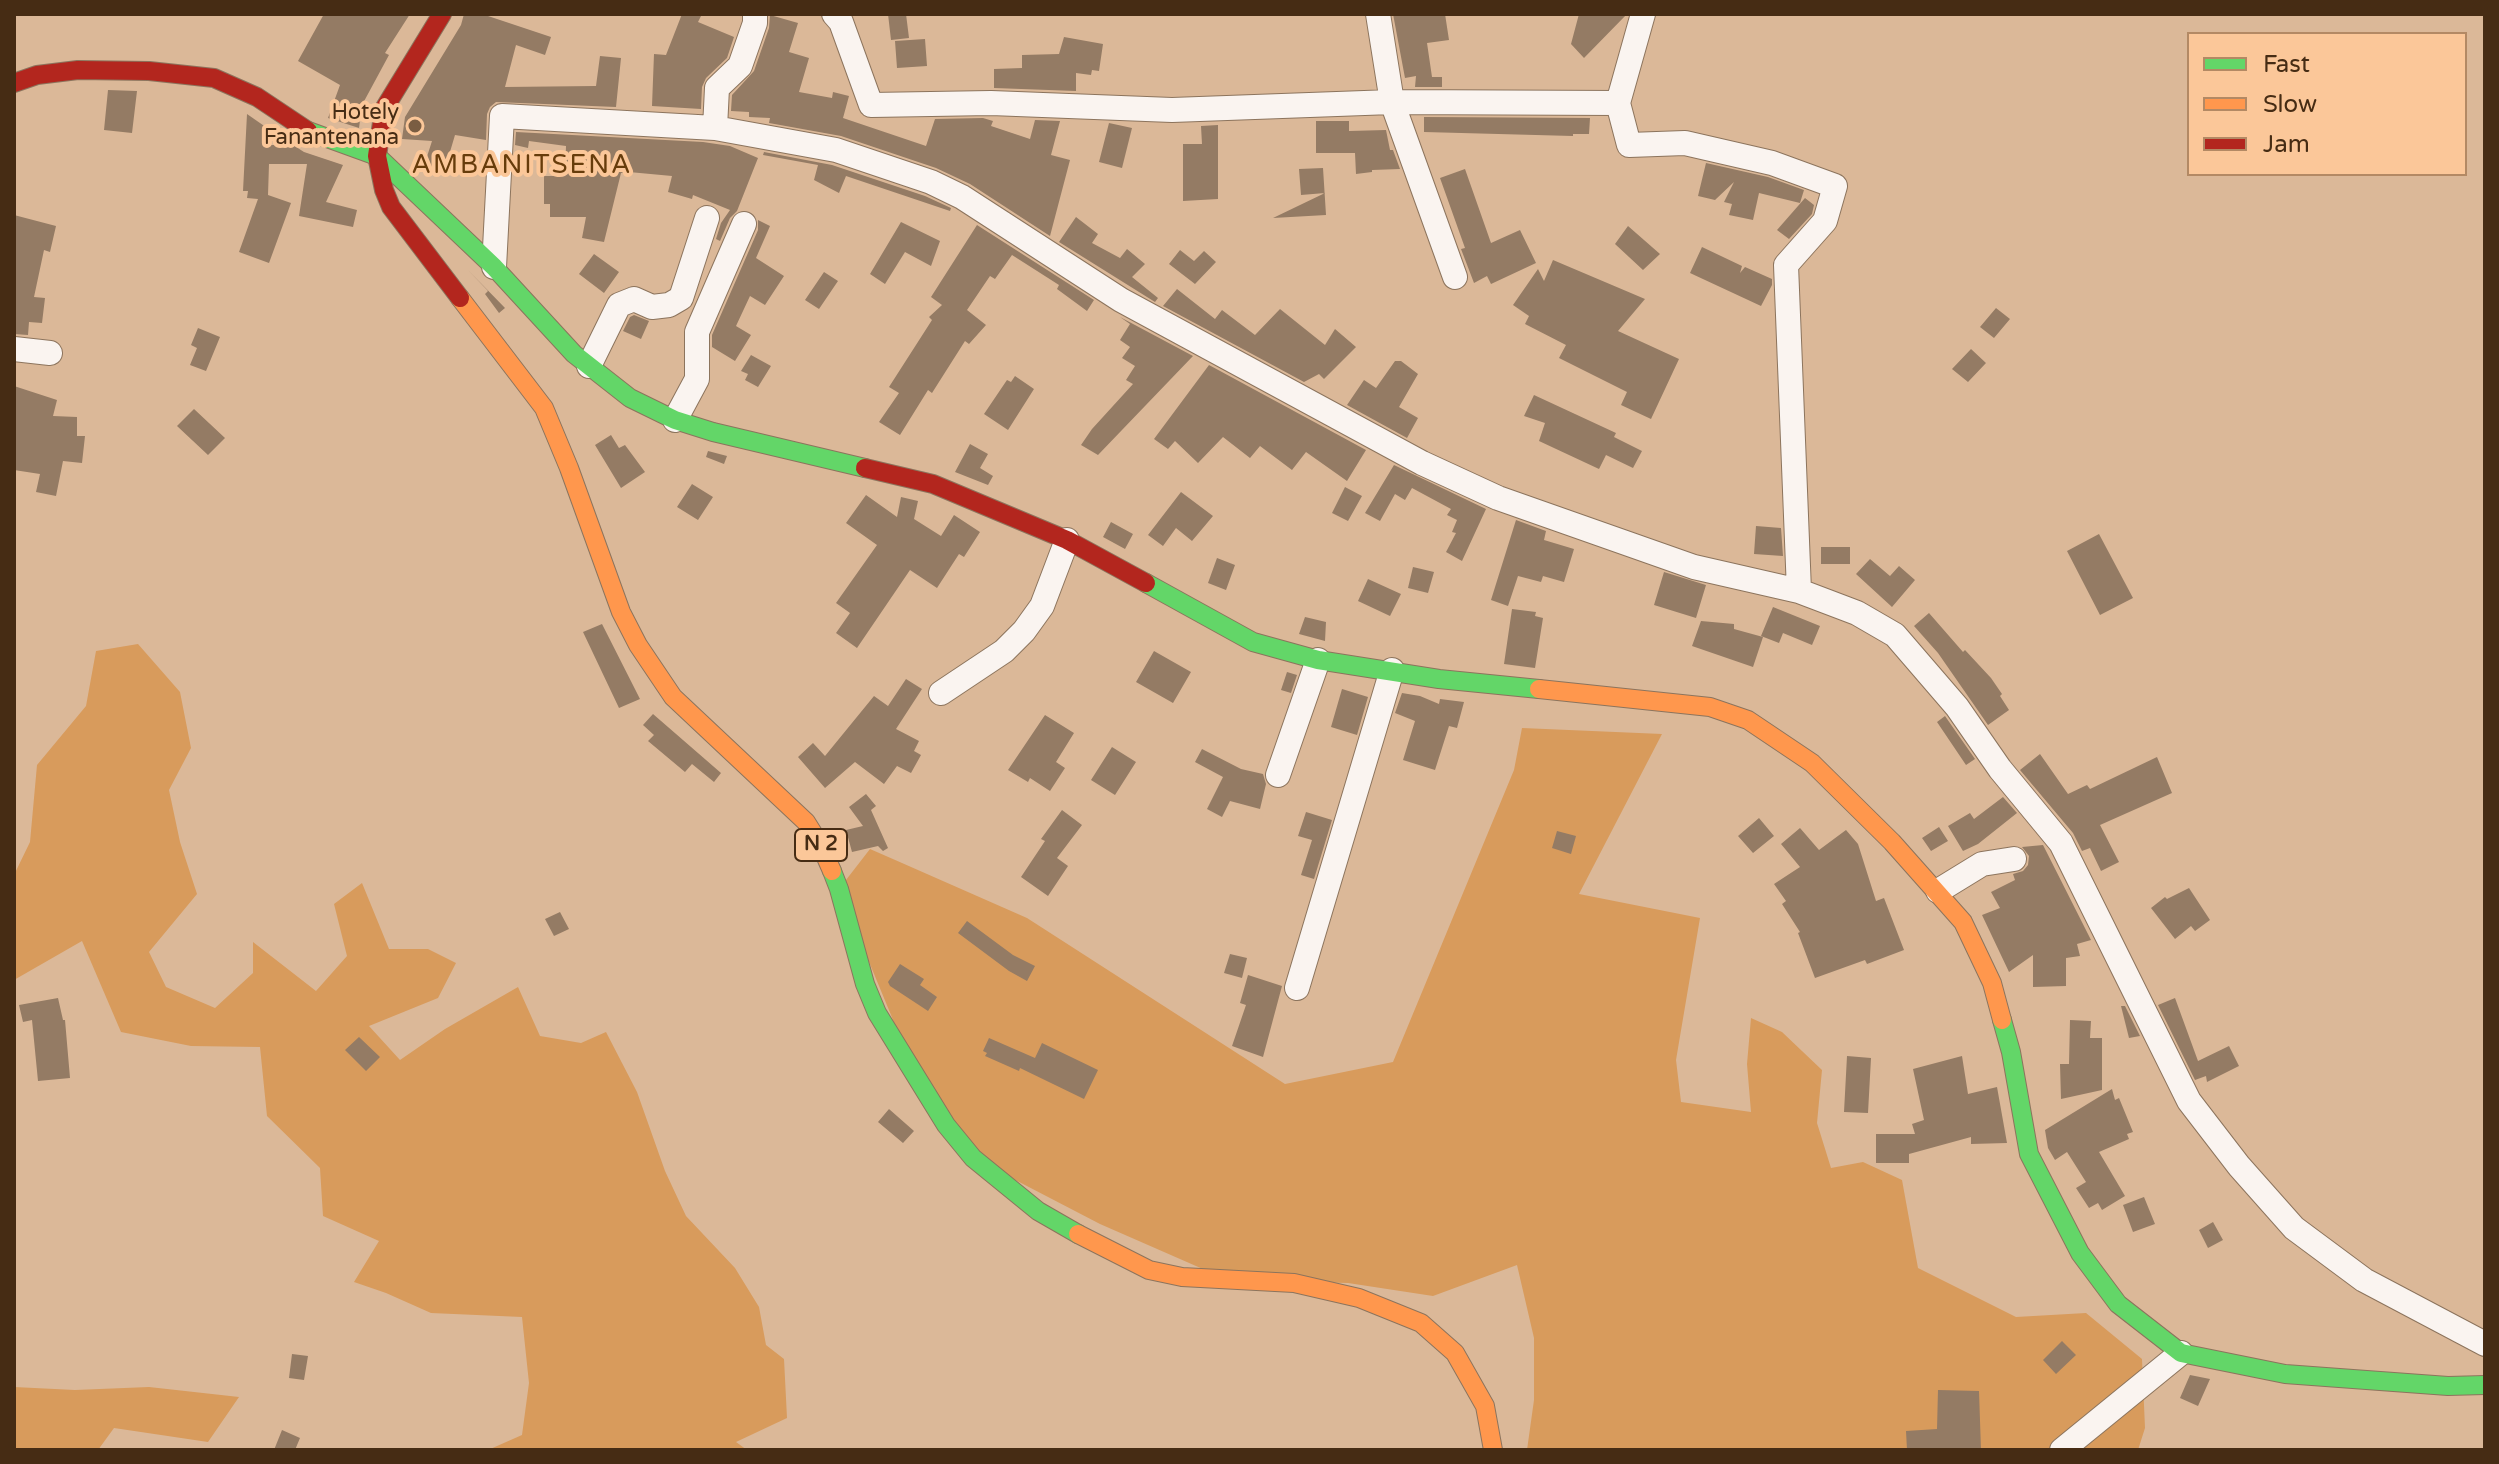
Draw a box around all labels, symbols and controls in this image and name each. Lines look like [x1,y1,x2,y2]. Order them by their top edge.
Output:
legend [2187,32,2467,176]
text: Fast [2263,50,2310,79]
text: Slow [2263,90,2317,119]
place label: Hotely Fanantenana [264,100,399,152]
marker: Hotely Fanantenana [406,117,424,135]
text: Jam [2263,130,2310,159]
district label: AMBANITSENA [412,150,632,182]
road number: N 2 [795,829,847,861]

